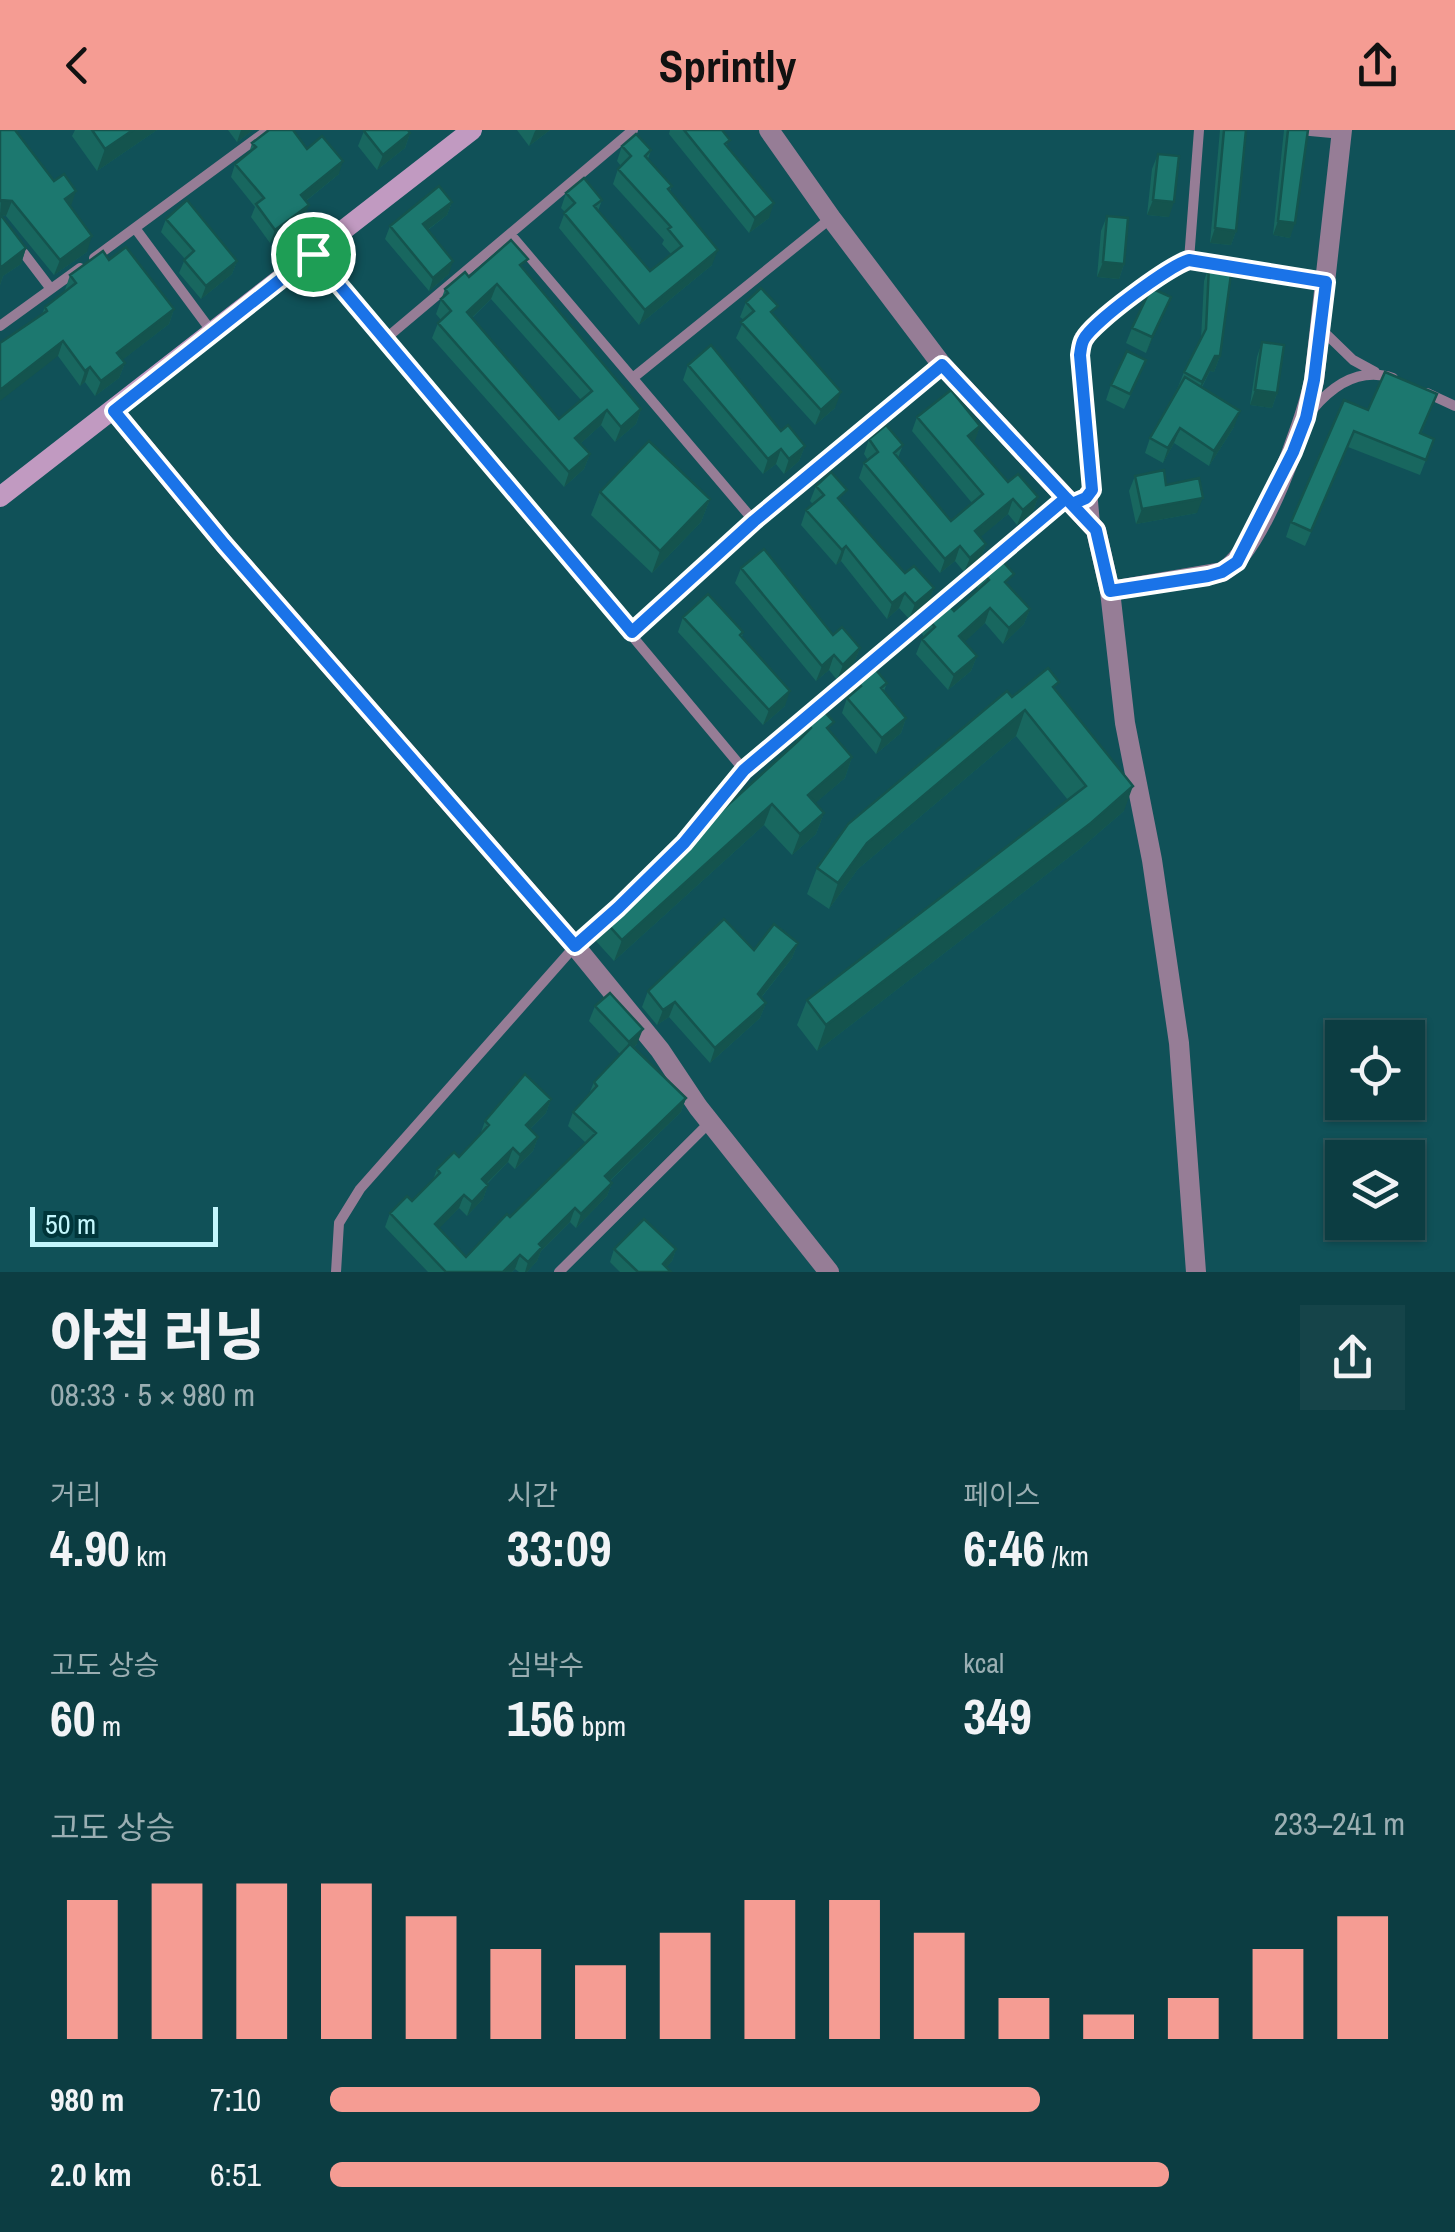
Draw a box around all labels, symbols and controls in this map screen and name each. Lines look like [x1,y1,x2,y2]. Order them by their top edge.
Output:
text: Sprintly [659,35,796,96]
icon: back [50,38,105,93]
icon: share [1350,38,1405,93]
pin [271,212,356,297]
icon: arrive [286,227,341,282]
map controls [1325,1020,1425,1240]
button: locate [1325,1020,1425,1120]
button: layers [1325,1140,1425,1240]
scale bar [30,1202,218,1246]
text: 50 m [45,1205,96,1243]
text: 아침 러닝 [50,1298,265,1372]
button: share [1300,1305,1405,1410]
text: 08:33 · 5 × 980 m [50,1373,255,1416]
text: 거리 [50,1476,102,1514]
text: 시간 [507,1476,558,1514]
text: 페이스 [963,1476,1041,1514]
text: 4.90 [50,1514,130,1582]
text: 33:09 [507,1514,612,1582]
text: 6:46 [963,1514,1045,1582]
text: km [130,1537,167,1575]
text: /km [1045,1537,1089,1575]
text: kcal [963,1644,1004,1682]
text: 고도 상승 [50,1646,159,1684]
text: 심박수 [507,1646,584,1684]
text: 349 [963,1682,1032,1750]
text: 60 [50,1684,96,1752]
text: 156 [507,1684,575,1752]
text: m [96,1707,121,1745]
text: bpm [575,1707,626,1745]
text: 233–241 m [1274,1802,1405,1845]
text: 고도 상승 [50,1806,175,1849]
text: 980 m [50,2078,124,2121]
text: 7:10 [210,2078,261,2121]
text: 2.0 km [50,2153,132,2196]
text: 6:51 [210,2153,261,2196]

